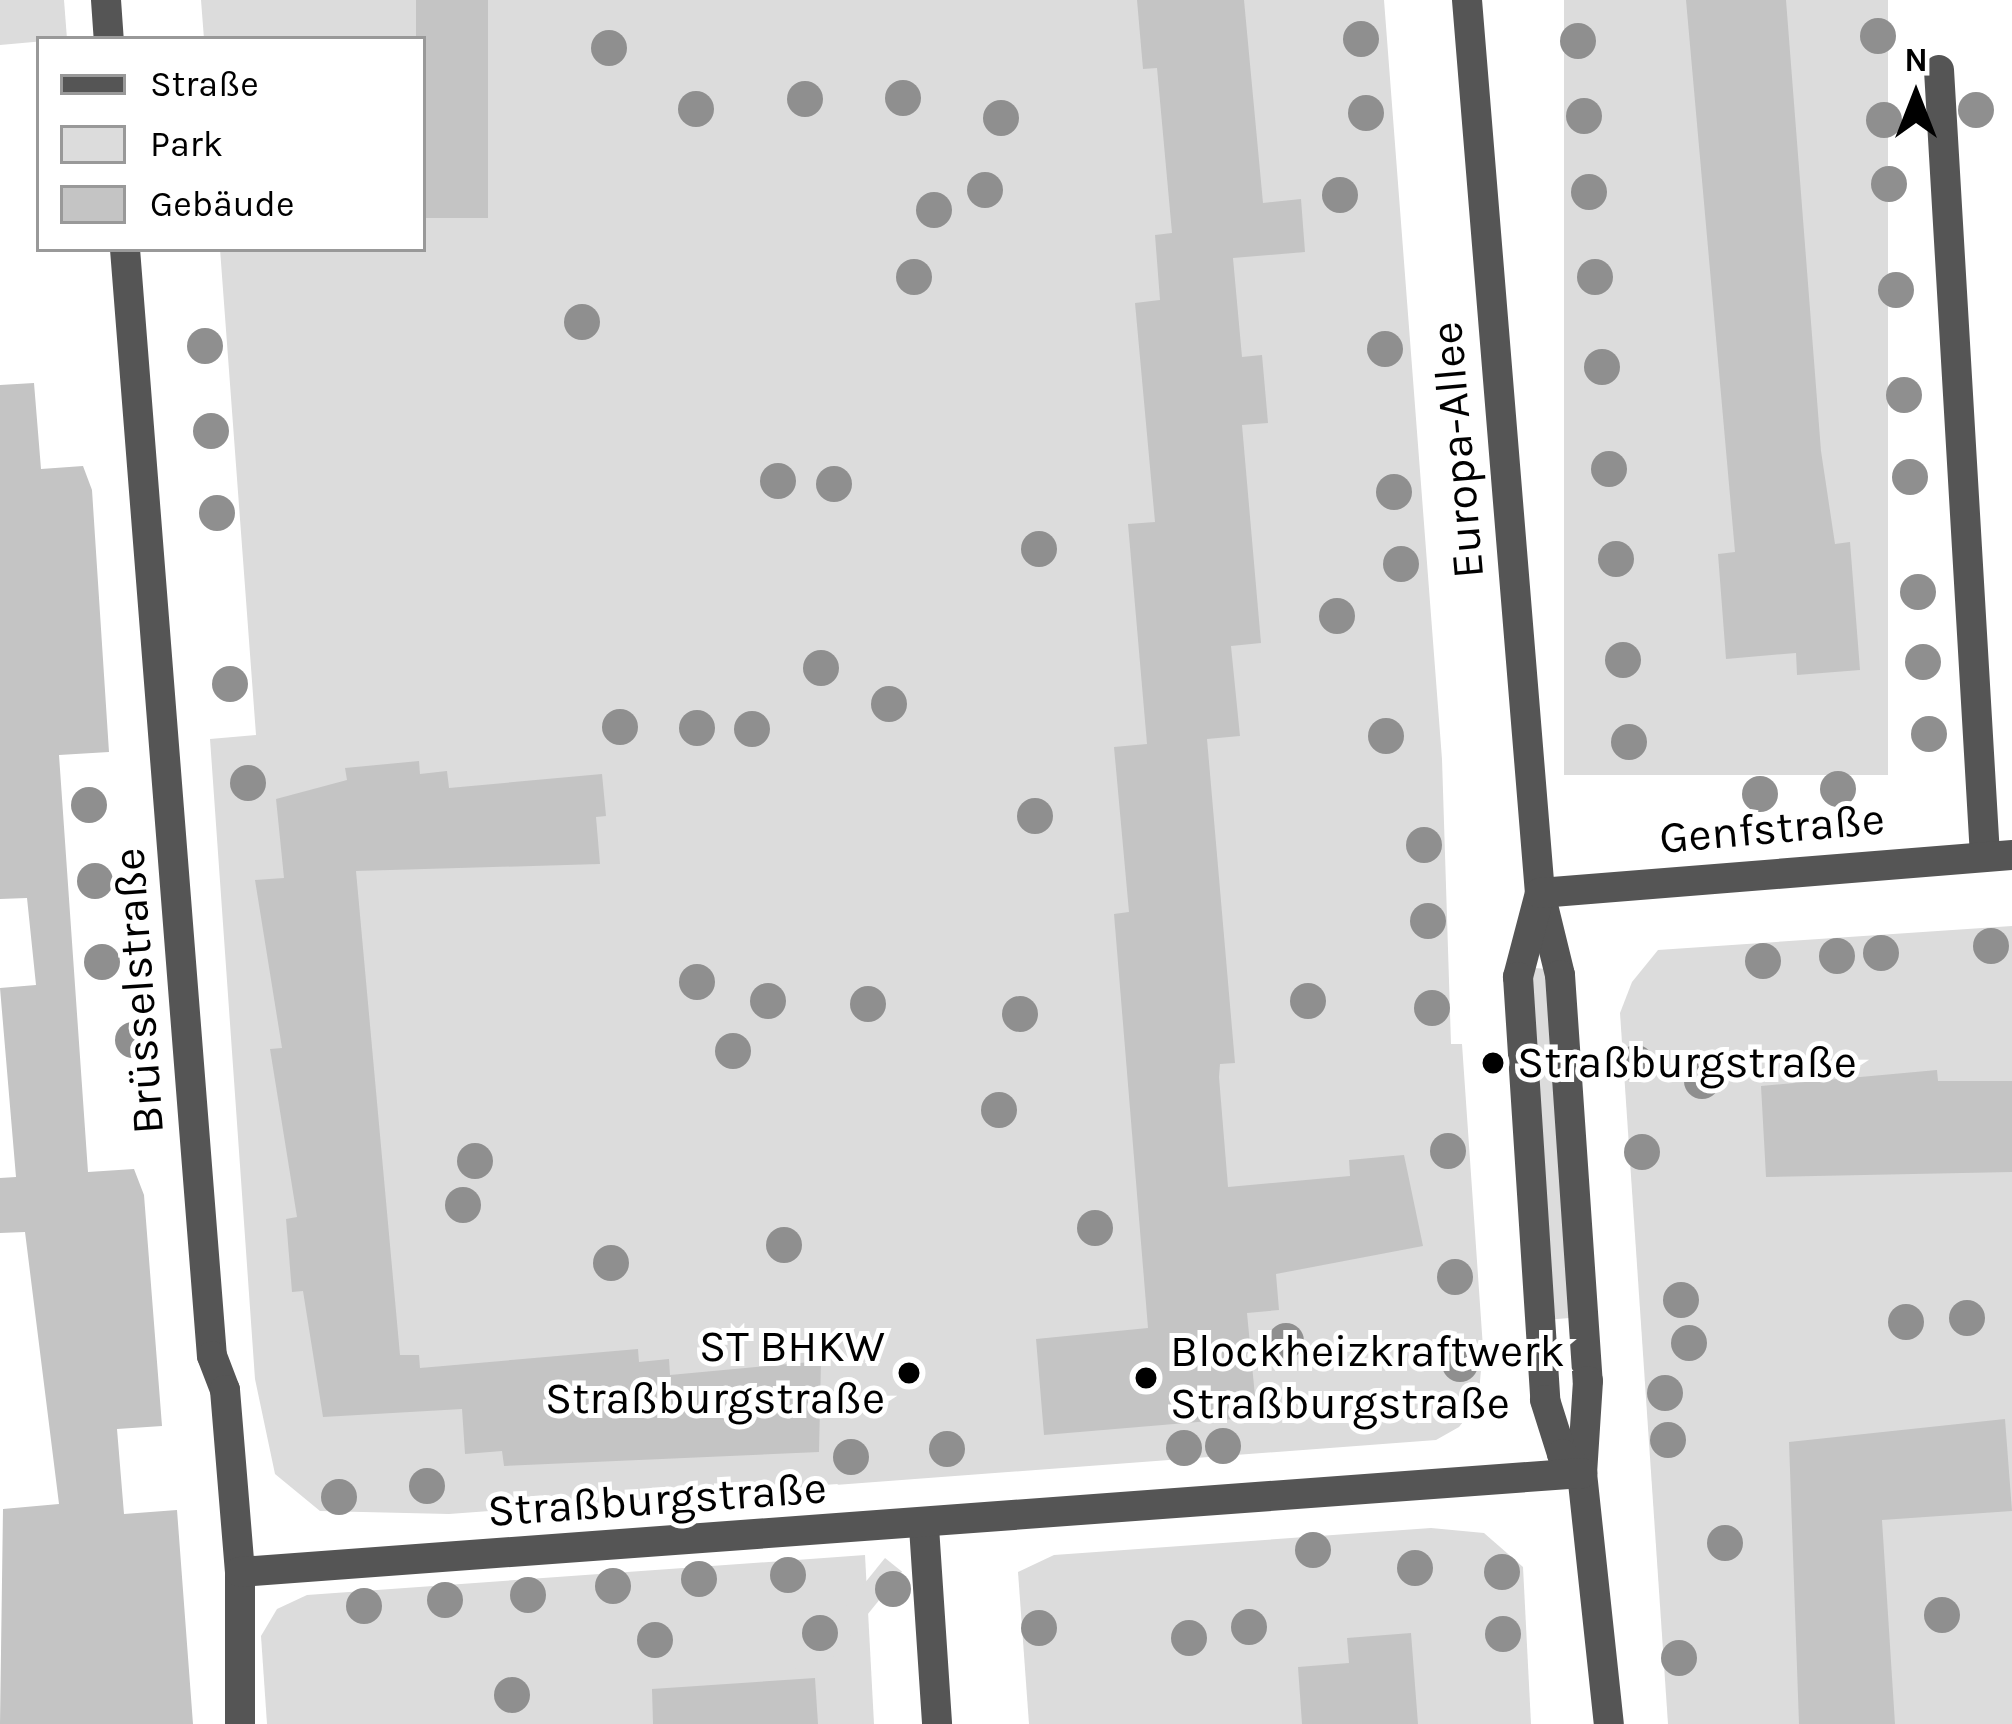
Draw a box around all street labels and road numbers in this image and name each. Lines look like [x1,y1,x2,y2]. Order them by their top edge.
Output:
street label: Europa-Allee [1420,319,1496,581]
street label: Genfstraße [1657,792,1887,866]
street label: Brüsselstraße [102,846,176,1136]
street label: Straßburgstraße [486,1461,828,1539]

